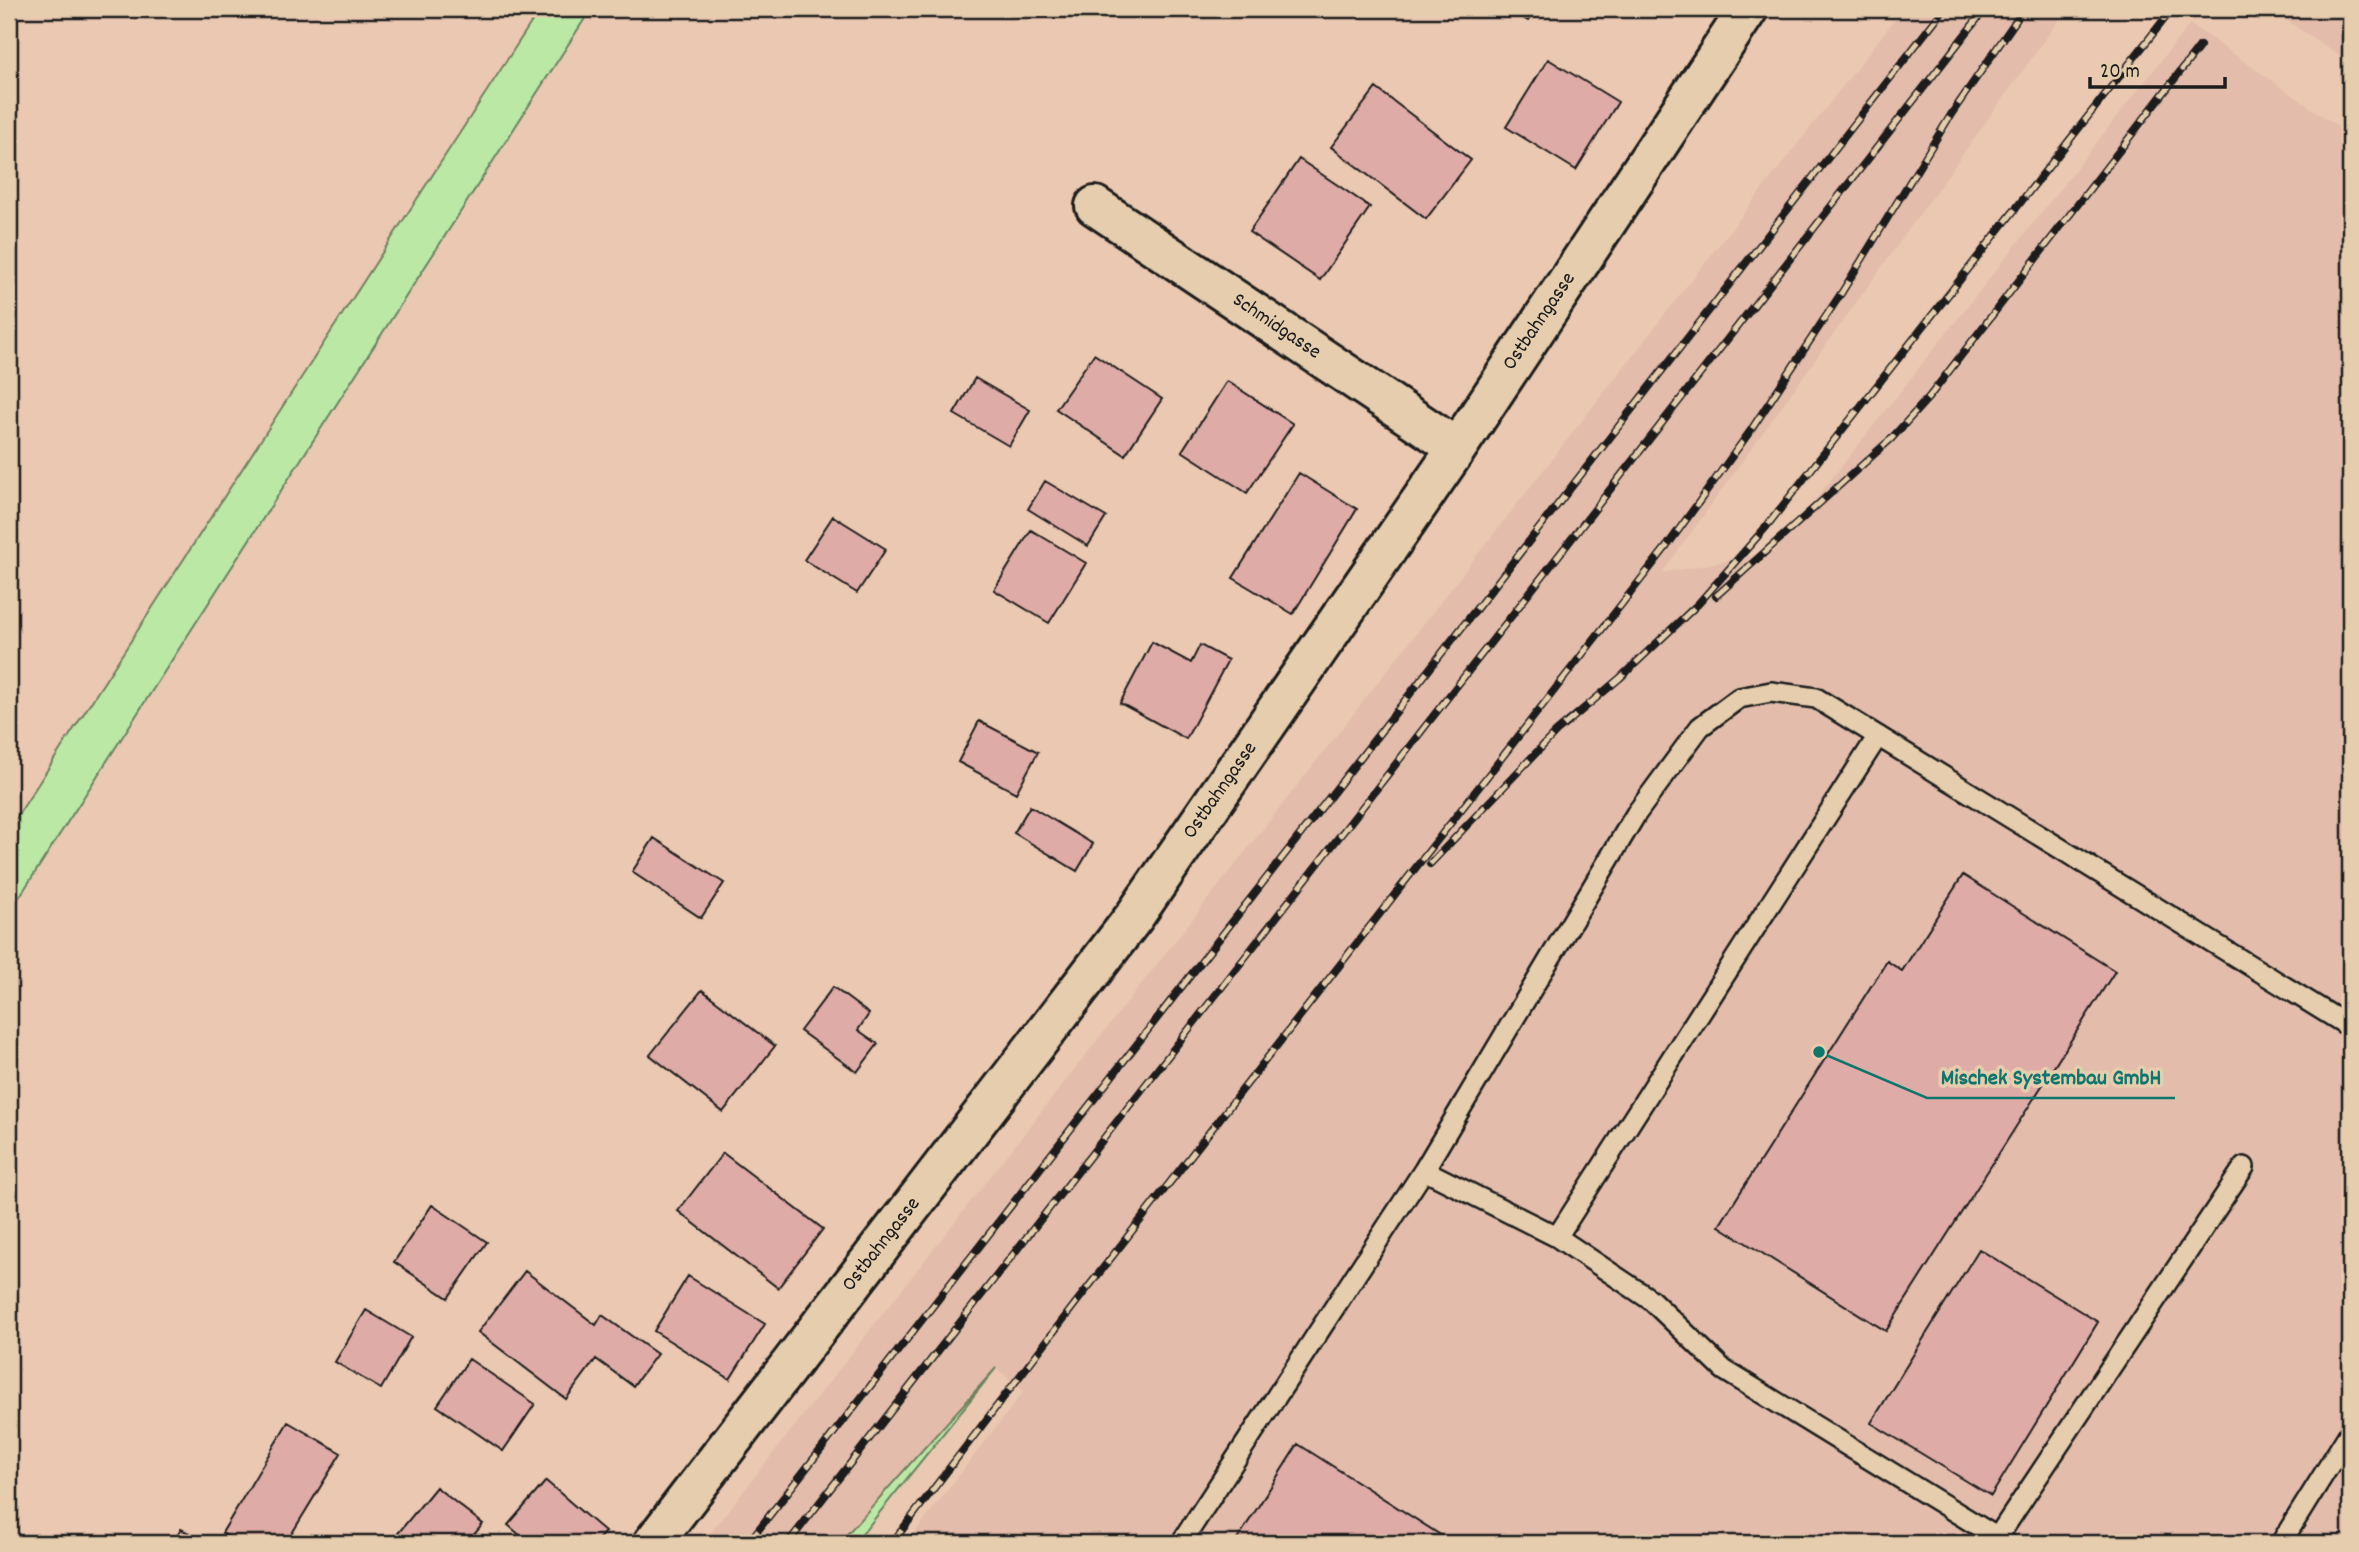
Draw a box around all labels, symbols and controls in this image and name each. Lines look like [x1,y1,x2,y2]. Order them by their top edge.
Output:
scale bar [2090,46,2224,90]
text: 20 m [2100,58,2140,88]
street label: Ostbahngasse [1496,267,1584,377]
street label: Schmidgasse [1226,286,1326,368]
street label: Ostbahngasse [1176,736,1266,846]
callout: Mischek Systembau GmbH [1927,1054,2175,1098]
text: Mischek Systembau GmbH [1941,1063,2161,1096]
street label: Ostbahngasse [835,1191,929,1299]

